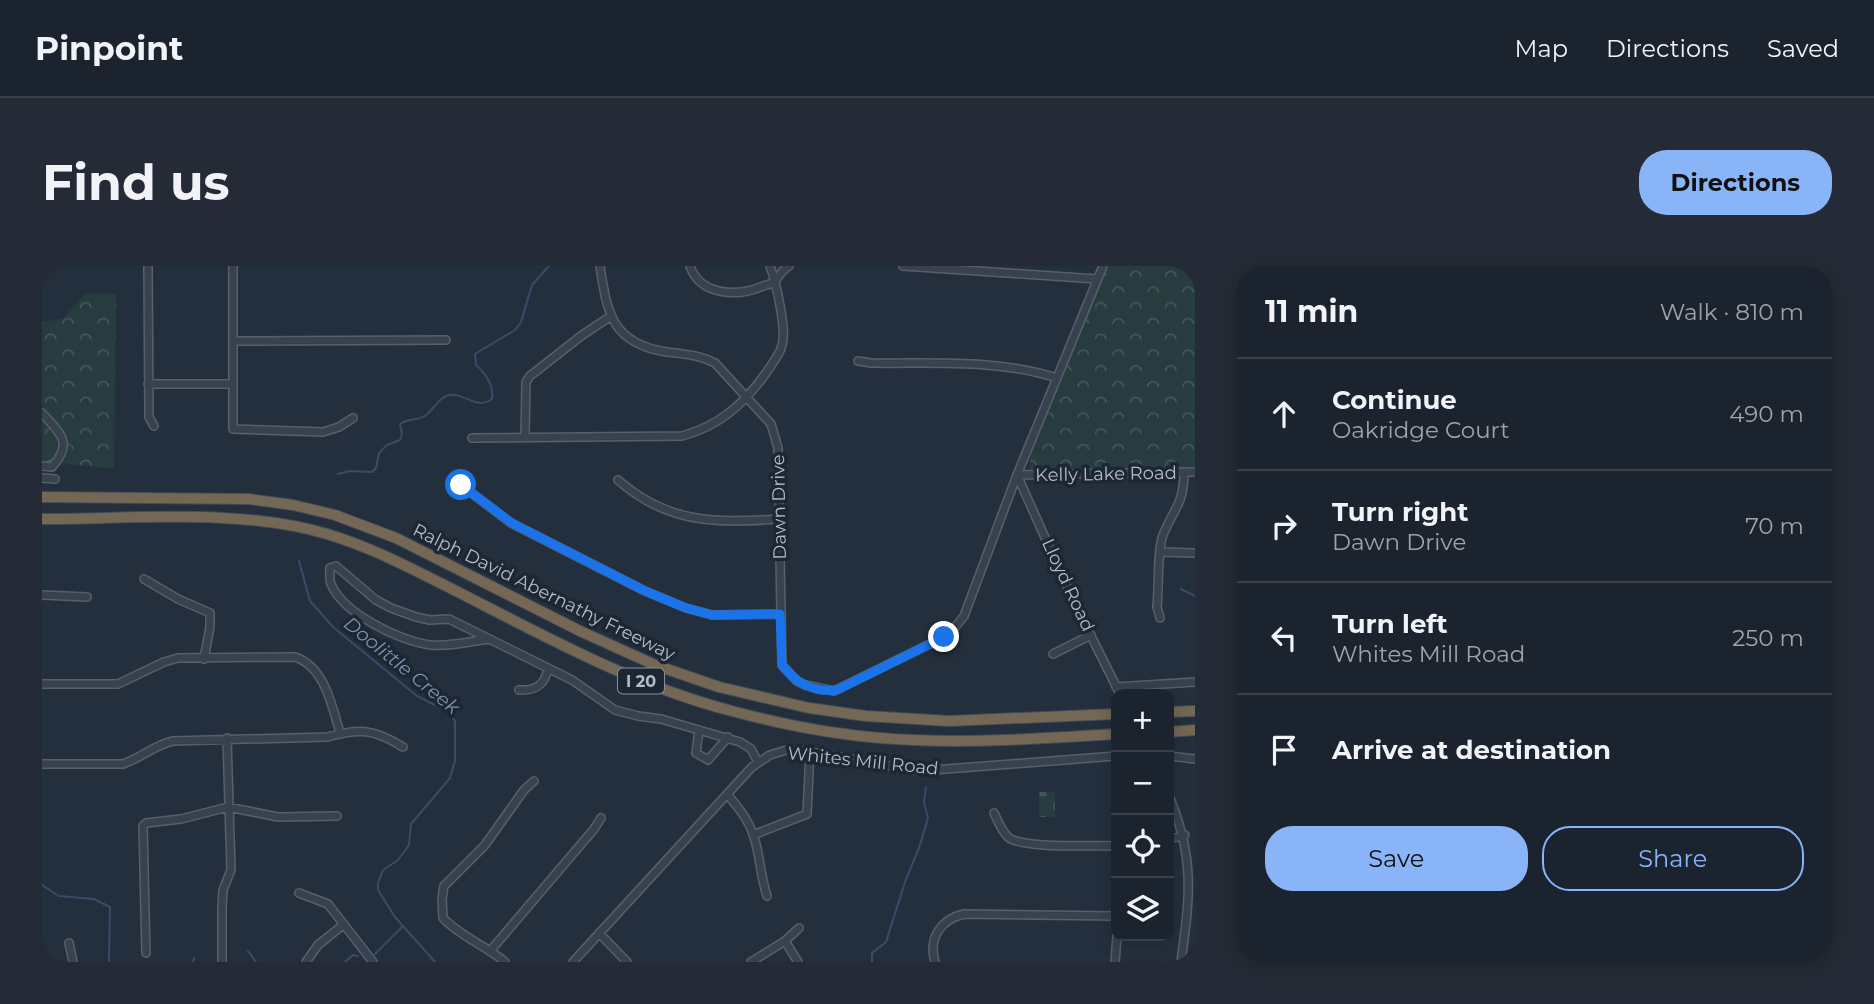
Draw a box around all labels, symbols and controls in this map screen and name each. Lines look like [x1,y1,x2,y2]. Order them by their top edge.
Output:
text: Pinpoint [35,28,183,68]
text: Map [1515,34,1568,63]
text: Directions [1606,34,1729,63]
text: Saved [1767,34,1839,63]
button: Directions [1639,150,1832,215]
text: Find us [42,153,230,212]
text: 11 min [1265,293,1358,330]
text: Walk · 810 m [1660,298,1804,326]
text: Continue [1332,384,1457,416]
icon: ahead [1265,395,1303,433]
text: 490 m [1729,400,1804,428]
text: Oakridge Court [1332,416,1510,444]
street label: Dawn Drive [767,454,791,560]
street label: Kelly Lake Road [1035,462,1177,486]
route start [445,469,476,500]
text: Turn right [1332,496,1468,528]
icon: right [1265,507,1303,545]
text: 70 m [1745,512,1804,540]
street label: Ralph David Abernathy Freeway [409,519,679,665]
text: Dawn Drive [1332,528,1466,556]
street label: Lloyd Road [1037,535,1099,635]
text: Turn left [1332,608,1448,640]
water label: Doolittle Creek [339,612,465,719]
icon: left [1265,619,1303,657]
route end [928,621,959,652]
text: 250 m [1732,624,1804,652]
text: Whites Mill Road [1332,640,1525,668]
road number: I 20 [618,668,664,694]
map controls [1111,689,1174,941]
button: + [1111,689,1174,752]
icon: arrive [1265,731,1303,769]
text: Arrive at destination [1332,734,1611,766]
street label: Whites Mill Road [787,742,939,780]
button: − [1111,752,1174,815]
button: locate [1111,815,1174,878]
button: Save [1265,826,1528,891]
button: Share [1542,826,1804,891]
button: layers [1111,878,1174,941]

